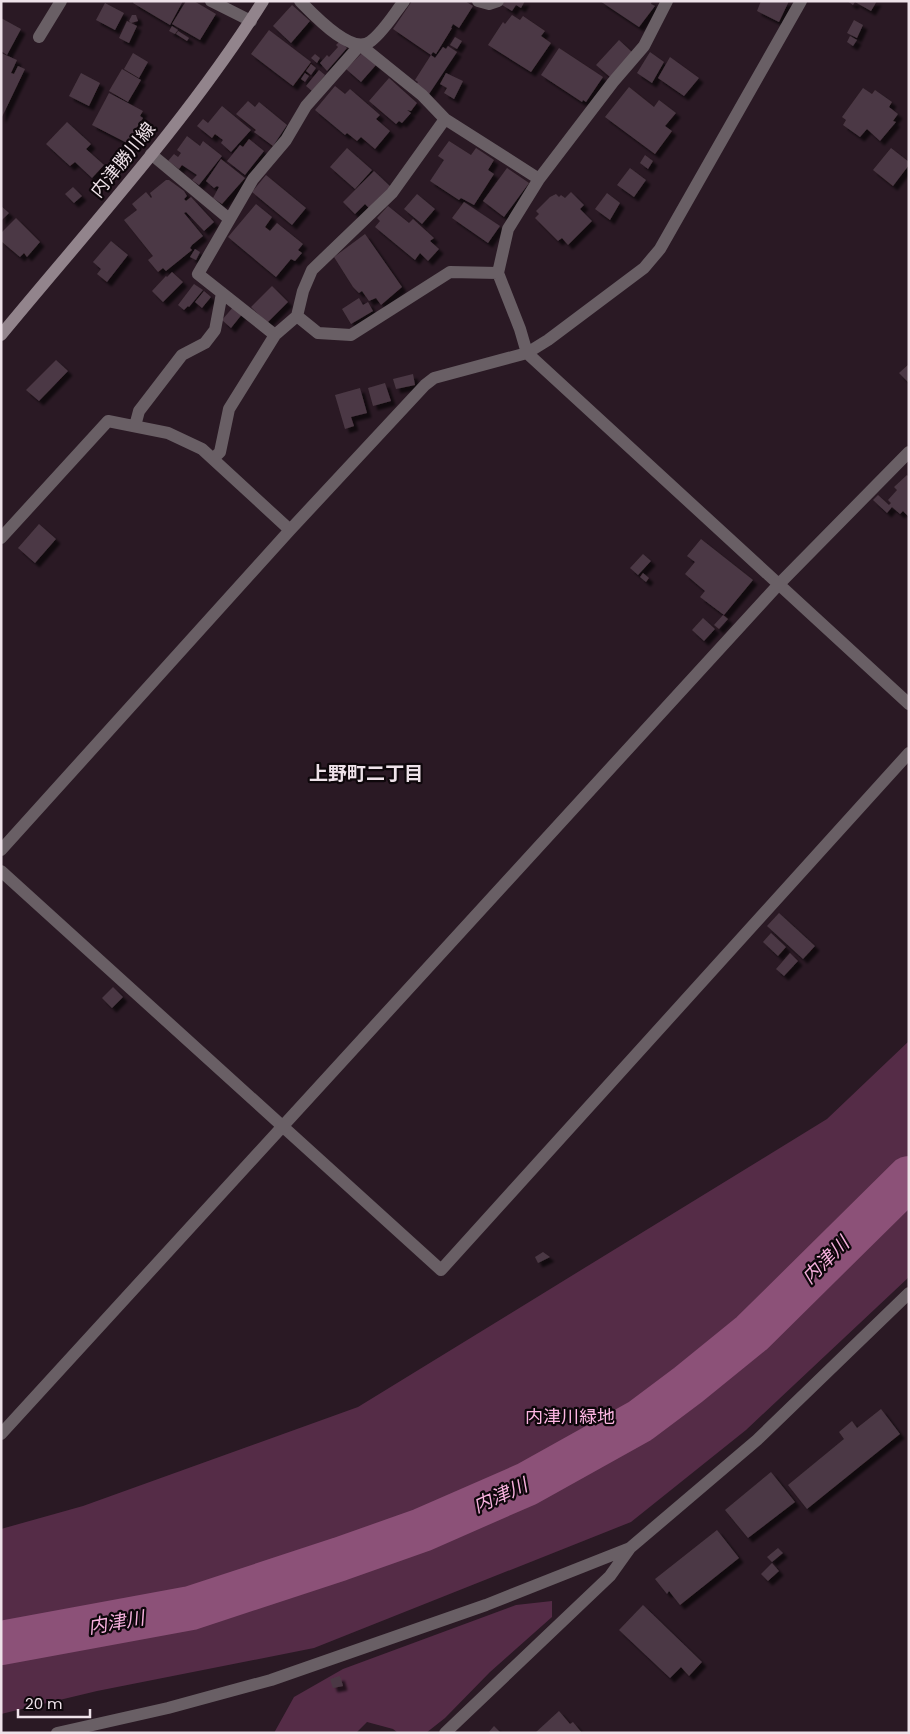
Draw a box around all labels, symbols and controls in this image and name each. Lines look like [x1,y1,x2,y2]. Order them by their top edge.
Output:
street label: 内津勝川線 [85,117,161,203]
district label: 上野町二丁目 [309,760,423,787]
water label: 内津川 [796,1229,856,1290]
park label: 内津川緑地 [525,1404,615,1429]
water label: 内津川 [469,1471,534,1519]
water label: 内津川 [86,1604,148,1641]
scale bar [18,1686,90,1718]
text: 20 m [25,1693,63,1714]

